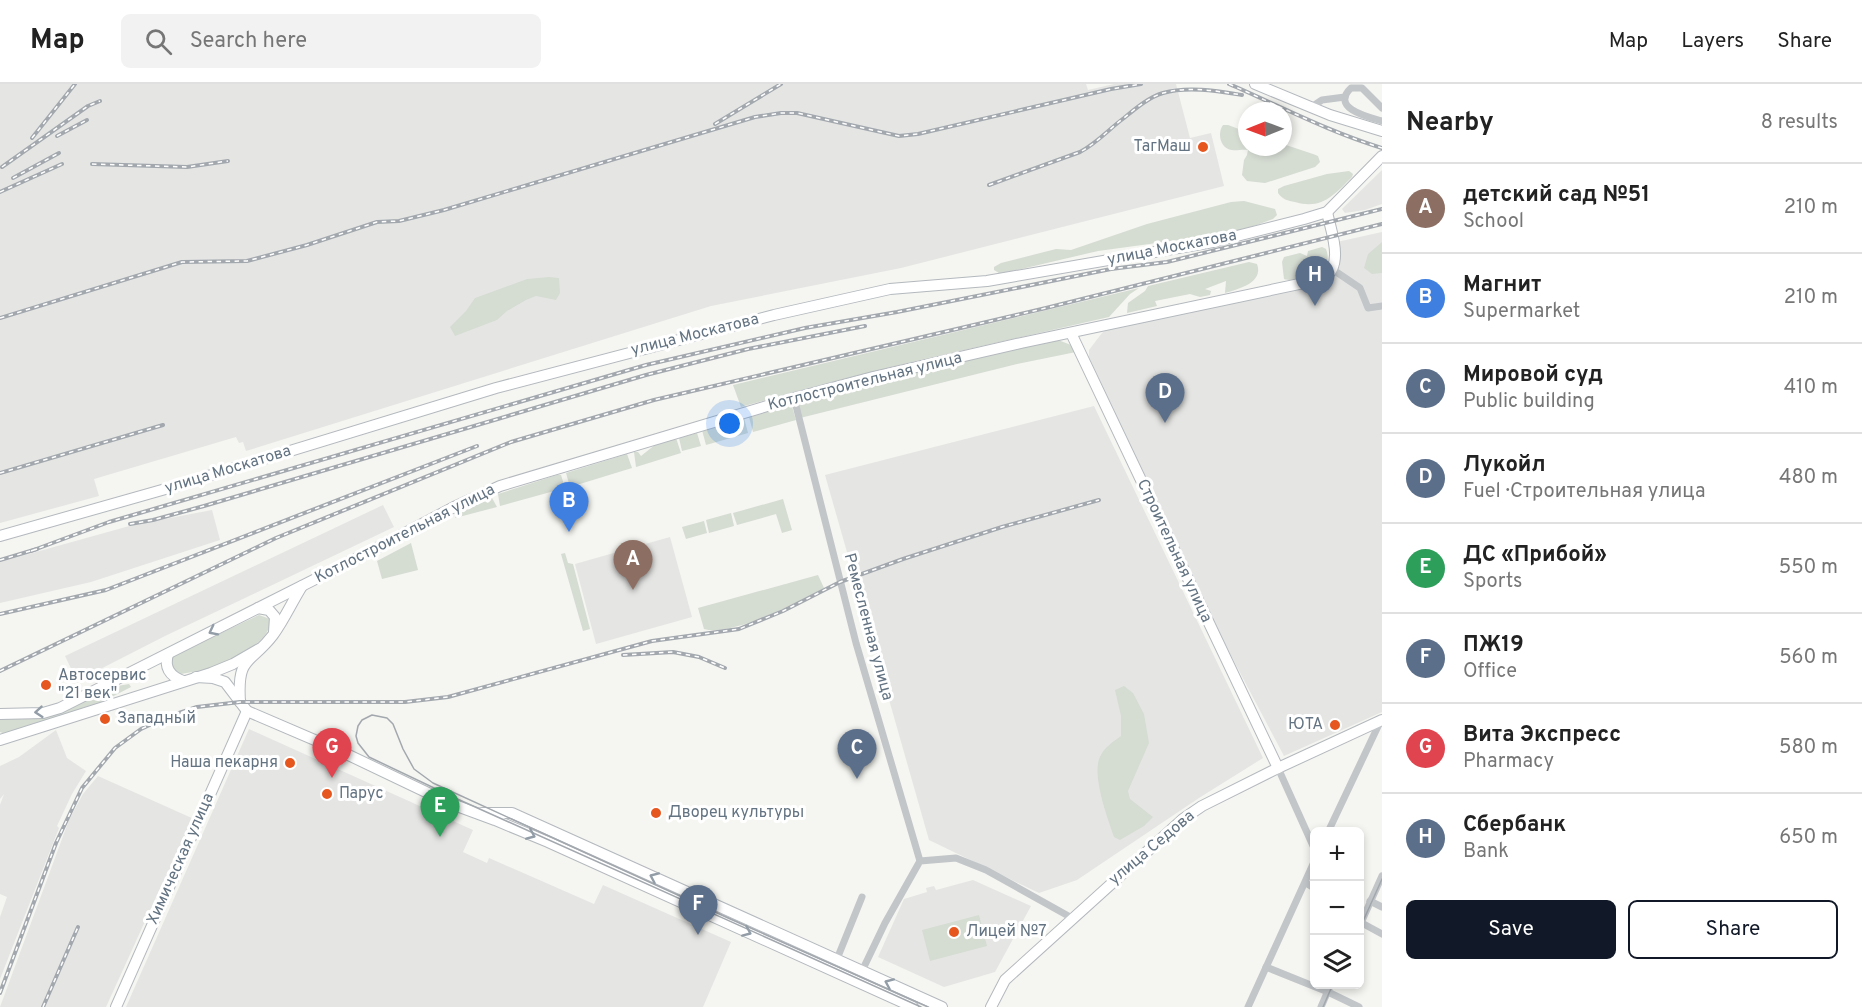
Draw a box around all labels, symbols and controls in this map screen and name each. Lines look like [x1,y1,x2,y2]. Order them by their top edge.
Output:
search box [121,14,541,68]
text: Map [30,23,85,59]
icon: search [142,25,175,58]
text: Search here [190,28,307,55]
text: Map [1609,28,1648,55]
text: Layers [1681,28,1744,55]
text: Share [1777,28,1832,55]
north arrow [1238,102,1292,156]
text: Nearby [1406,107,1494,140]
text: 8 results [1761,110,1838,136]
place label: ТагМаш [1133,137,1191,157]
marker: ТагМаш [1196,140,1210,154]
text: детский сад №51 [1463,182,1650,209]
text: A [1418,195,1433,221]
text: 210 m [1784,195,1838,221]
text: School [1463,209,1524,235]
street label: улица Москатова [1106,226,1238,270]
pin: H [1296,256,1334,306]
text: Магнит [1463,272,1541,299]
text: B [1419,285,1432,311]
text: 210 m [1784,285,1838,311]
text: Supermarket [1463,299,1580,325]
street label: улица Москатова [629,309,761,361]
street label: Котлостроительная улица [766,348,964,416]
text: Мировой суд [1463,362,1603,389]
pin: D [1146,374,1184,423]
text: C [1419,375,1432,401]
text: 410 m [1784,375,1838,401]
text: Public building [1463,389,1595,415]
your location [715,409,744,438]
street label: улица Москатова [162,441,294,499]
text: Лукойл [1463,452,1546,479]
text: D [1418,465,1433,491]
text: 480 m [1779,465,1838,491]
street label: Строительная улица [1132,476,1216,626]
text: Fuel · Строительная улица [1463,479,1705,505]
street label: Котлостроительная улица [312,480,498,588]
pin: B [550,482,588,532]
pin: A [614,540,652,590]
text: ДC «Прибой» [1463,542,1607,569]
street label: Ремесленная улица [839,551,897,703]
text: E [1419,555,1432,581]
text: 550 m [1779,555,1838,581]
text: Sports [1463,569,1523,595]
one-way arrow [208,624,219,635]
text: ПЖ19 [1463,632,1524,659]
text: F [1420,645,1431,671]
text: 560 m [1779,645,1838,671]
text: Office [1463,659,1517,685]
place label: Автосервис "21 век" [58,666,147,704]
marker: Автосервис "21 век" [39,678,53,692]
one-way arrow [34,705,43,718]
place label: Западный [117,709,196,729]
marker: Западный [98,712,112,726]
place label: ЮТА [1288,715,1323,735]
marker: ЮТА [1328,718,1342,732]
text: Вита Экспресс [1463,722,1621,749]
pin: G [312,728,352,778]
pin: C [838,730,876,779]
text: G [1419,735,1432,761]
text: 580 m [1779,735,1838,761]
text: Pharmacy [1463,749,1554,775]
place label: Наша пекарня [170,753,278,773]
marker: Наша пекарня [283,756,297,770]
place label: Парус [339,784,384,804]
marker: Парус [320,787,334,801]
pin: E [420,788,460,837]
street label: Химическая улица [143,790,219,928]
place label: Дворец культуры [668,803,804,823]
marker: Дворец культуры [649,806,663,820]
street label: улица Седова [1105,806,1199,890]
text: Сбербанк [1463,812,1566,839]
text: H [1418,825,1433,851]
text: 650 m [1779,825,1838,851]
map controls [1310,827,1364,989]
button: + [1310,827,1364,881]
one-way arrow [524,828,535,840]
text: Bank [1463,839,1509,865]
one-way arrow [649,872,660,884]
button: − [1310,881,1364,935]
pin: F [678,886,718,935]
button: Save [1406,900,1616,959]
button: Share [1628,900,1838,959]
place label: Лицей №7 [966,922,1047,942]
one-way arrow [740,925,751,937]
marker: Лицей №7 [947,925,961,939]
button: layers [1310,935,1364,989]
one-way arrow [884,978,895,990]

